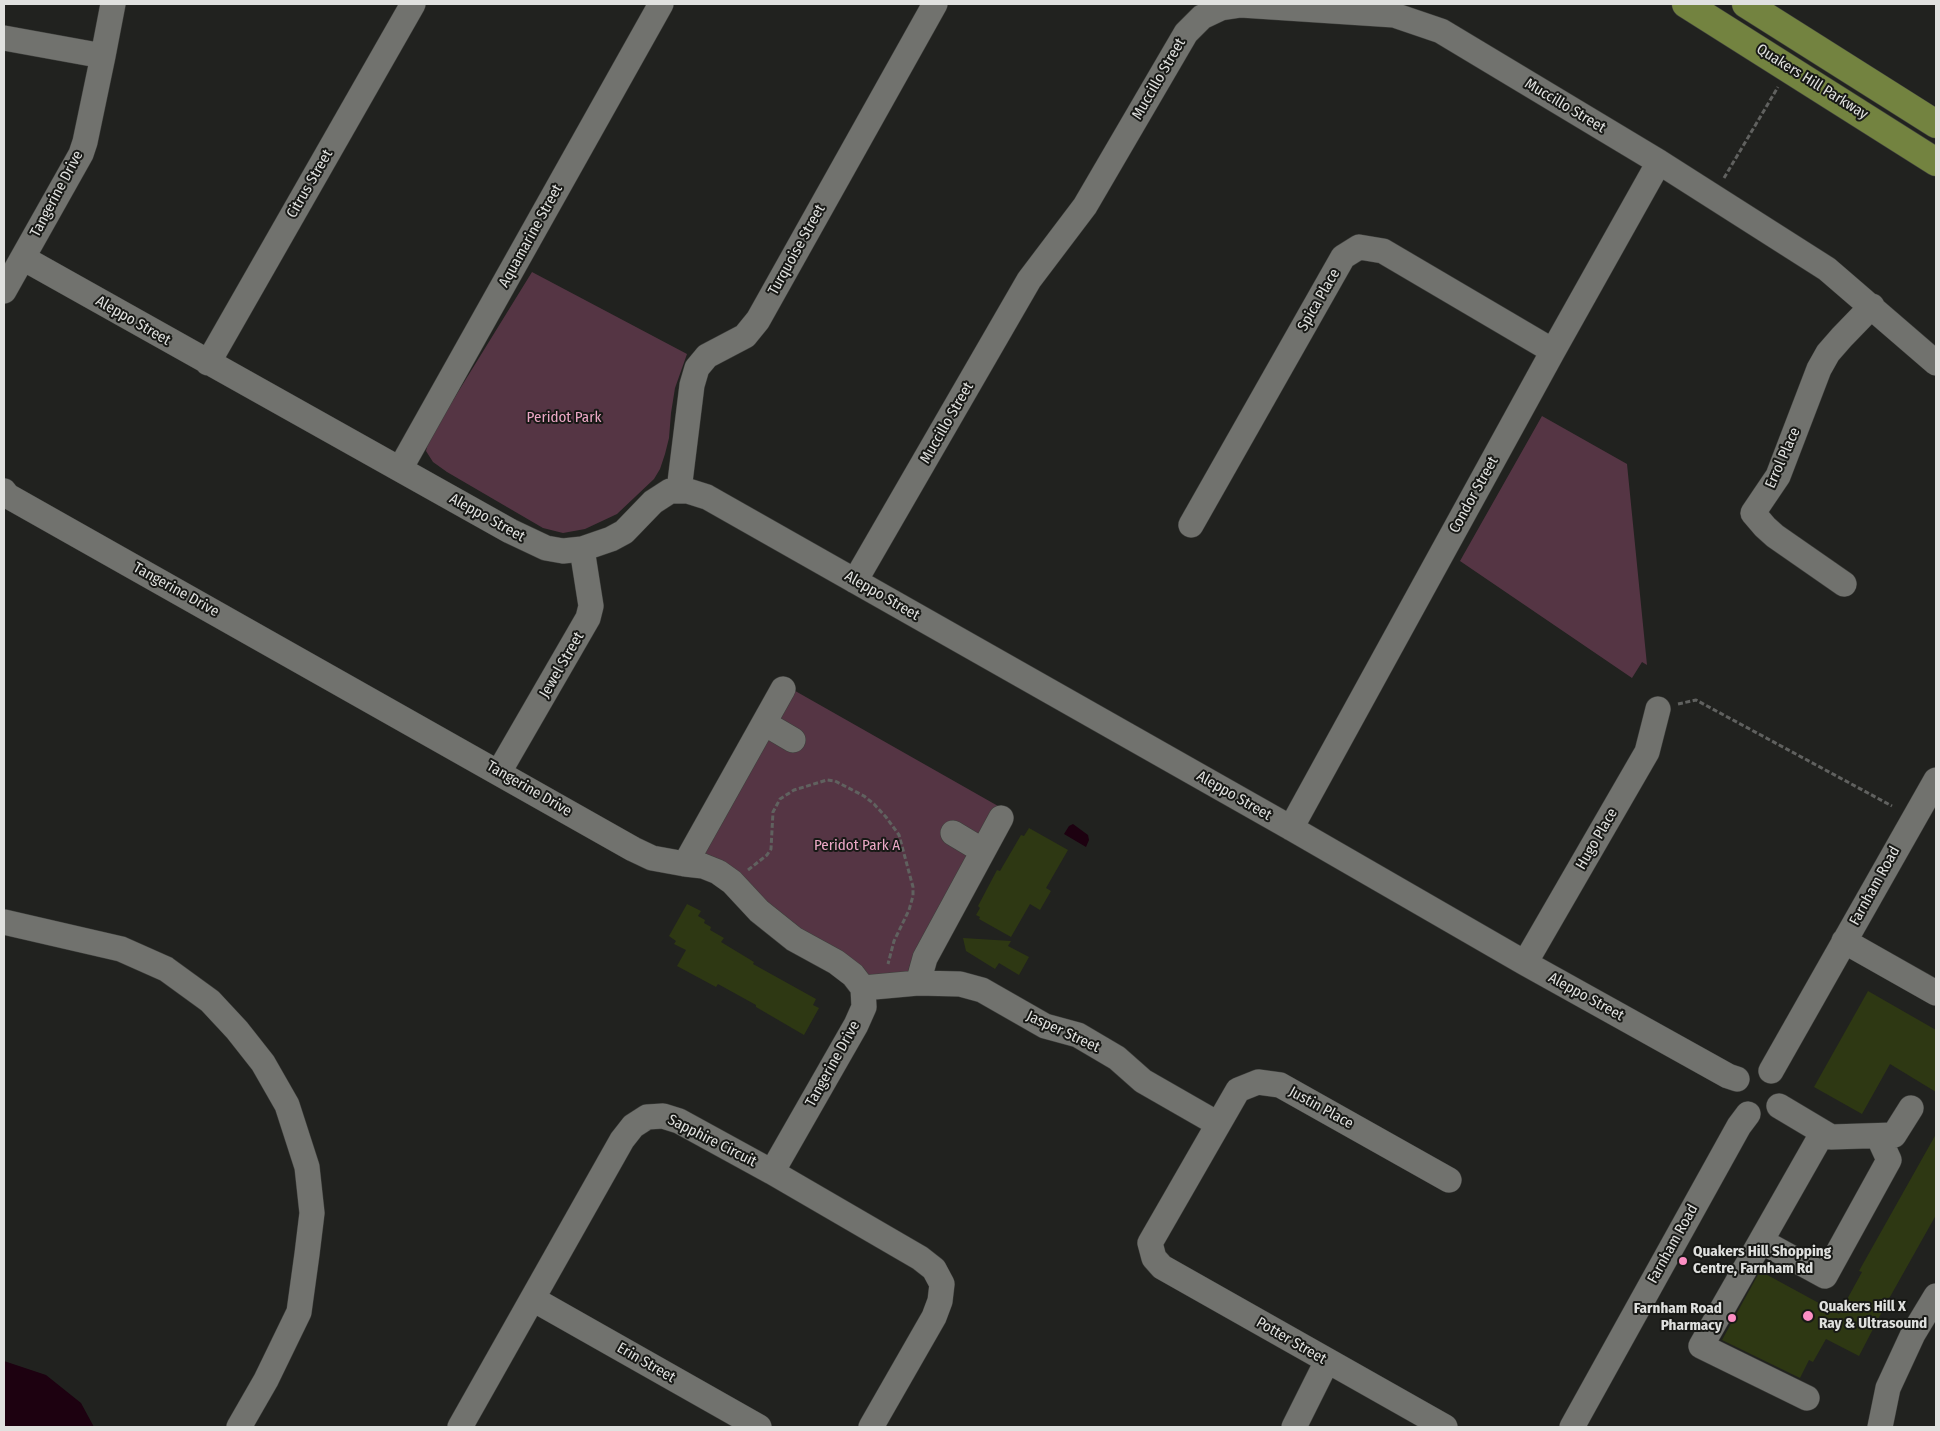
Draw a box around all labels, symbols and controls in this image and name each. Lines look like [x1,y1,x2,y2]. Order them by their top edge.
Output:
street label: Muccillo Street [1128,35,1190,123]
street label: Quakers Hill Parkway [1753,40,1871,124]
street label: Muccillo Street [1521,75,1609,137]
street label: Citrus Street [283,147,337,221]
street label: Tangerine Drive [27,148,87,240]
street label: Aquamarine Street [495,181,567,291]
street label: Turquoise Street [765,202,829,298]
street label: Spica Place [1294,266,1344,334]
street label: Aleppo Street [92,292,174,350]
street label: Muccillo Street [916,379,978,467]
park label: Peridot Park [527,409,601,427]
street label: Errol Place [1762,425,1804,491]
street label: Condor Street [1446,454,1502,536]
street label: Aleppo Street [446,490,528,546]
street label: Tangerine Drive [130,559,222,621]
street label: Aleppo Street [841,567,923,625]
street label: Jewel Street [536,629,588,701]
street label: Tangerine Drive [483,757,575,821]
street label: Aleppo Street [1193,767,1275,825]
street label: Hugo Place [1572,805,1622,873]
park label: Peridot Park A [814,837,900,855]
street label: Farnham Road [1846,843,1904,929]
street label: Aleppo Street [1545,969,1627,1025]
street label: Jasper Street [1023,1007,1103,1057]
street label: Tangerine Drive [802,1018,864,1110]
street label: Justin Place [1286,1083,1356,1133]
street label: Sapphire Circuit [665,1111,759,1171]
street label: Farnham Road [1644,1201,1702,1287]
place label: Quakers Hill Shopping Centre, Farnham Rd [1693,1243,1831,1278]
marker: Quakers Hill Shopping Centre, Farnham Rd [1677,1255,1689,1267]
place label: Quakers Hill X Ray & Ultrasound [1819,1298,1927,1333]
place label: Farnham Road Pharmacy [1634,1300,1722,1335]
marker: Quakers Hill X Ray & Ultrasound [1801,1309,1815,1323]
marker: Farnham Road Pharmacy [1726,1312,1738,1324]
street label: Potter Street [1253,1314,1329,1368]
street label: Erin Street [614,1339,678,1387]

